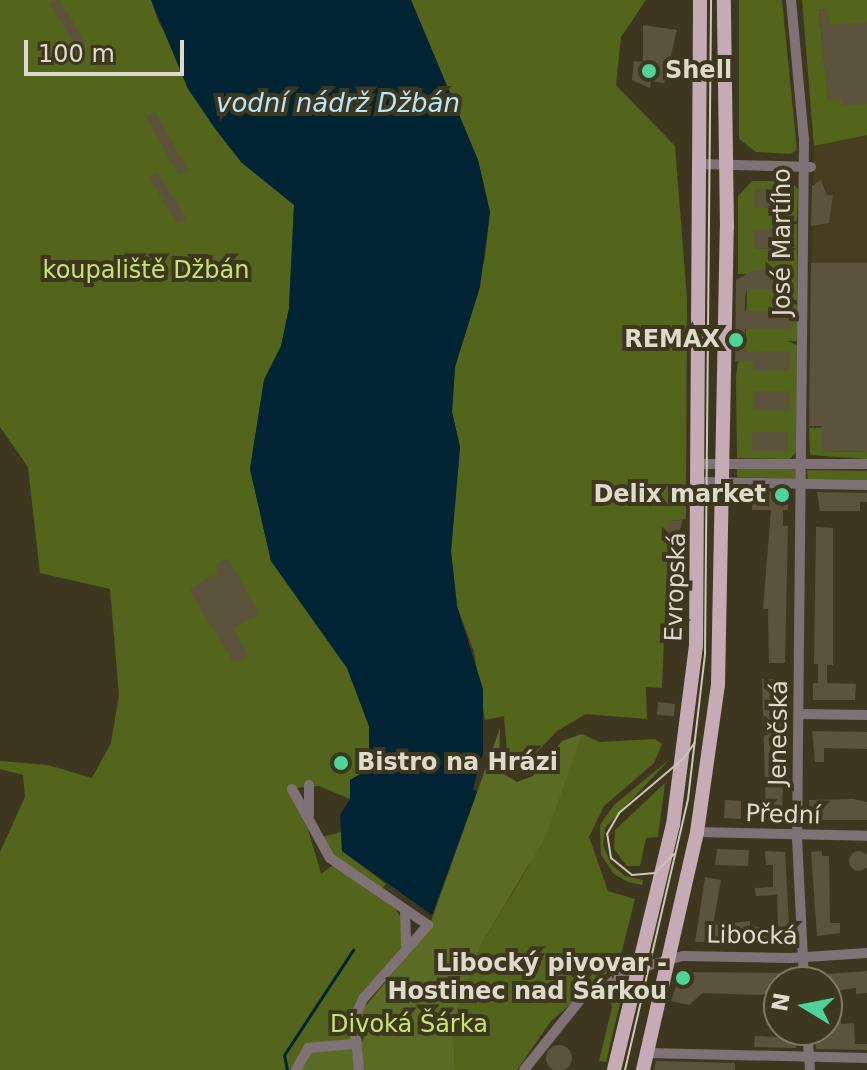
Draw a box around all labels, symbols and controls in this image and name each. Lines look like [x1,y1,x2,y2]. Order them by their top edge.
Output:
scale bar [28,24,188,74]
text: 100 m [38,40,115,68]
place label: Shell [665,57,732,85]
marker: Shell [640,62,658,80]
water label: vodní nádrž Džbán [216,88,460,120]
street label: José Martího [769,168,797,316]
park label: koupaliště Džbán [43,257,249,285]
place label: REMAX [624,326,720,354]
marker: REMAX [727,331,745,349]
place label: Delix market [593,481,766,509]
marker: Delix market [773,486,791,504]
street label: Evropská [660,532,692,642]
street label: Jenečská [764,680,794,786]
place label: Bistro na Hrázi [357,749,558,777]
marker: Bistro na Hrázi [332,754,350,772]
street label: Přední [745,799,821,831]
street label: Libocká [706,921,798,951]
place label: Libocký pivovar - Hostinec nad Šárkou [387,950,667,1006]
north arrow [763,966,843,1046]
marker: Libocký pivovar - Hostinec nad Šárkou [674,969,692,987]
text: N [767,991,795,1013]
park label: Divoká Šárka [330,1011,488,1039]

